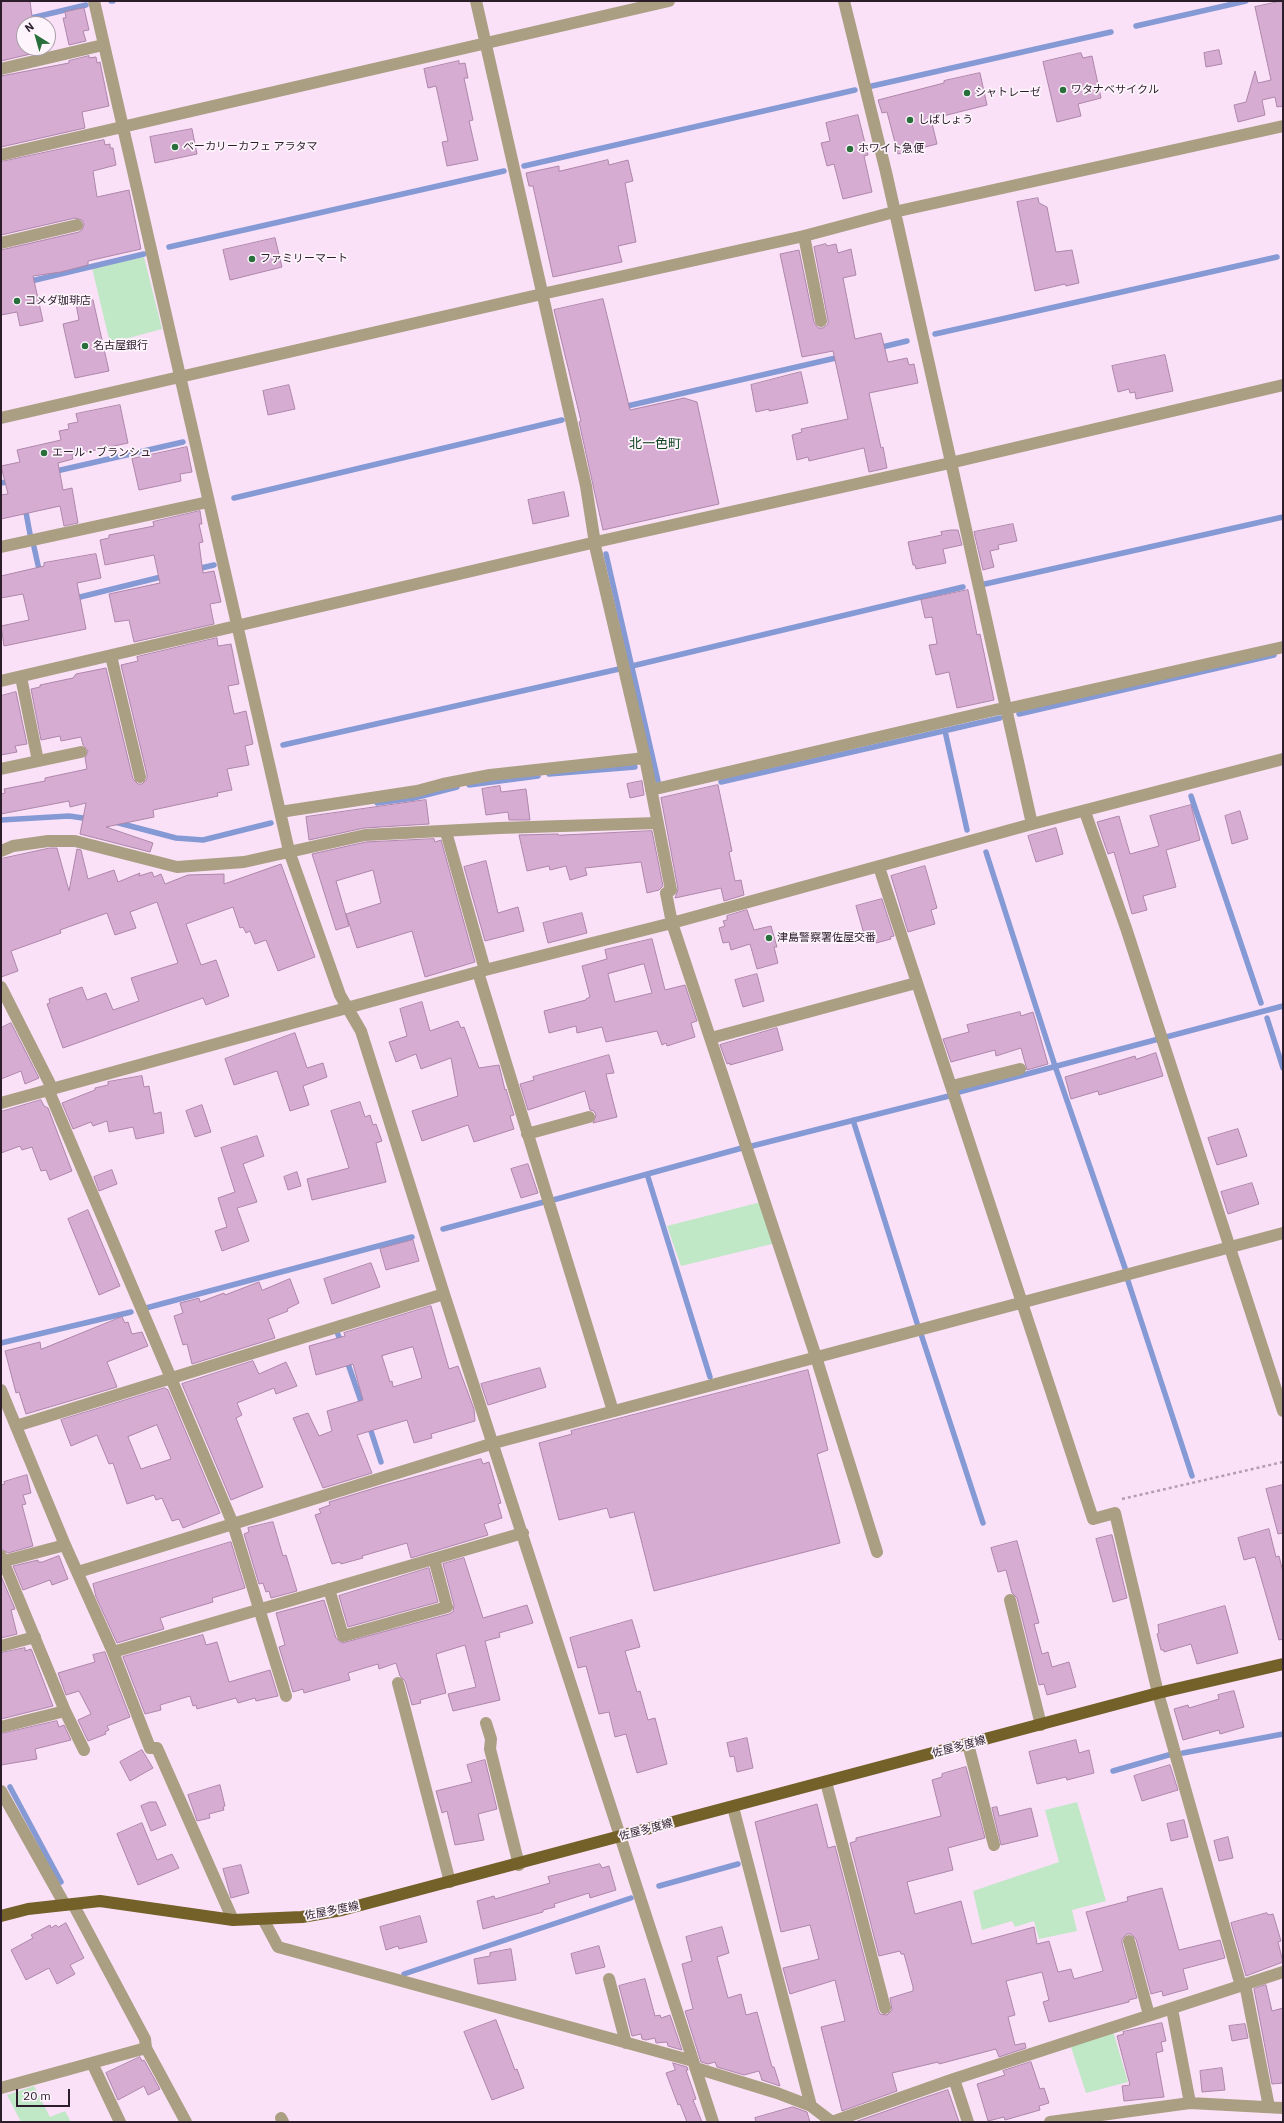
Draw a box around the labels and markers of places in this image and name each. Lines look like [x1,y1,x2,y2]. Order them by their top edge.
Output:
place label: ワタナベサイクル [1071,83,1159,97]
marker: ワタナベサイクル [1058,85,1068,95]
place label: シャトレーゼ [975,86,1041,100]
marker: シャトレーゼ [962,88,972,98]
place label: しばしょう [918,113,973,127]
marker: しばしょう [905,115,915,125]
place label: ベーカリーカフェ アラタマ [183,140,318,154]
marker: ベーカリーカフェ アラタマ [170,142,180,152]
place label: ホワイト急便 [858,142,924,156]
marker: ホワイト急便 [845,144,855,154]
place label: ファミリーマート [260,252,348,266]
marker: ファミリーマート [247,254,257,264]
place label: コメダ珈琲店 [25,294,91,308]
marker: コメダ珈琲店 [12,296,22,306]
place label: 名古屋銀行 [93,339,148,353]
marker: 名古屋銀行 [80,341,90,351]
place label: エール・ブランシュ [52,446,151,460]
marker: エール・ブランシュ [39,448,49,458]
place label: 津島警察署佐屋交番 [777,931,876,945]
marker: 津島警察署佐屋交番 [764,933,774,943]

